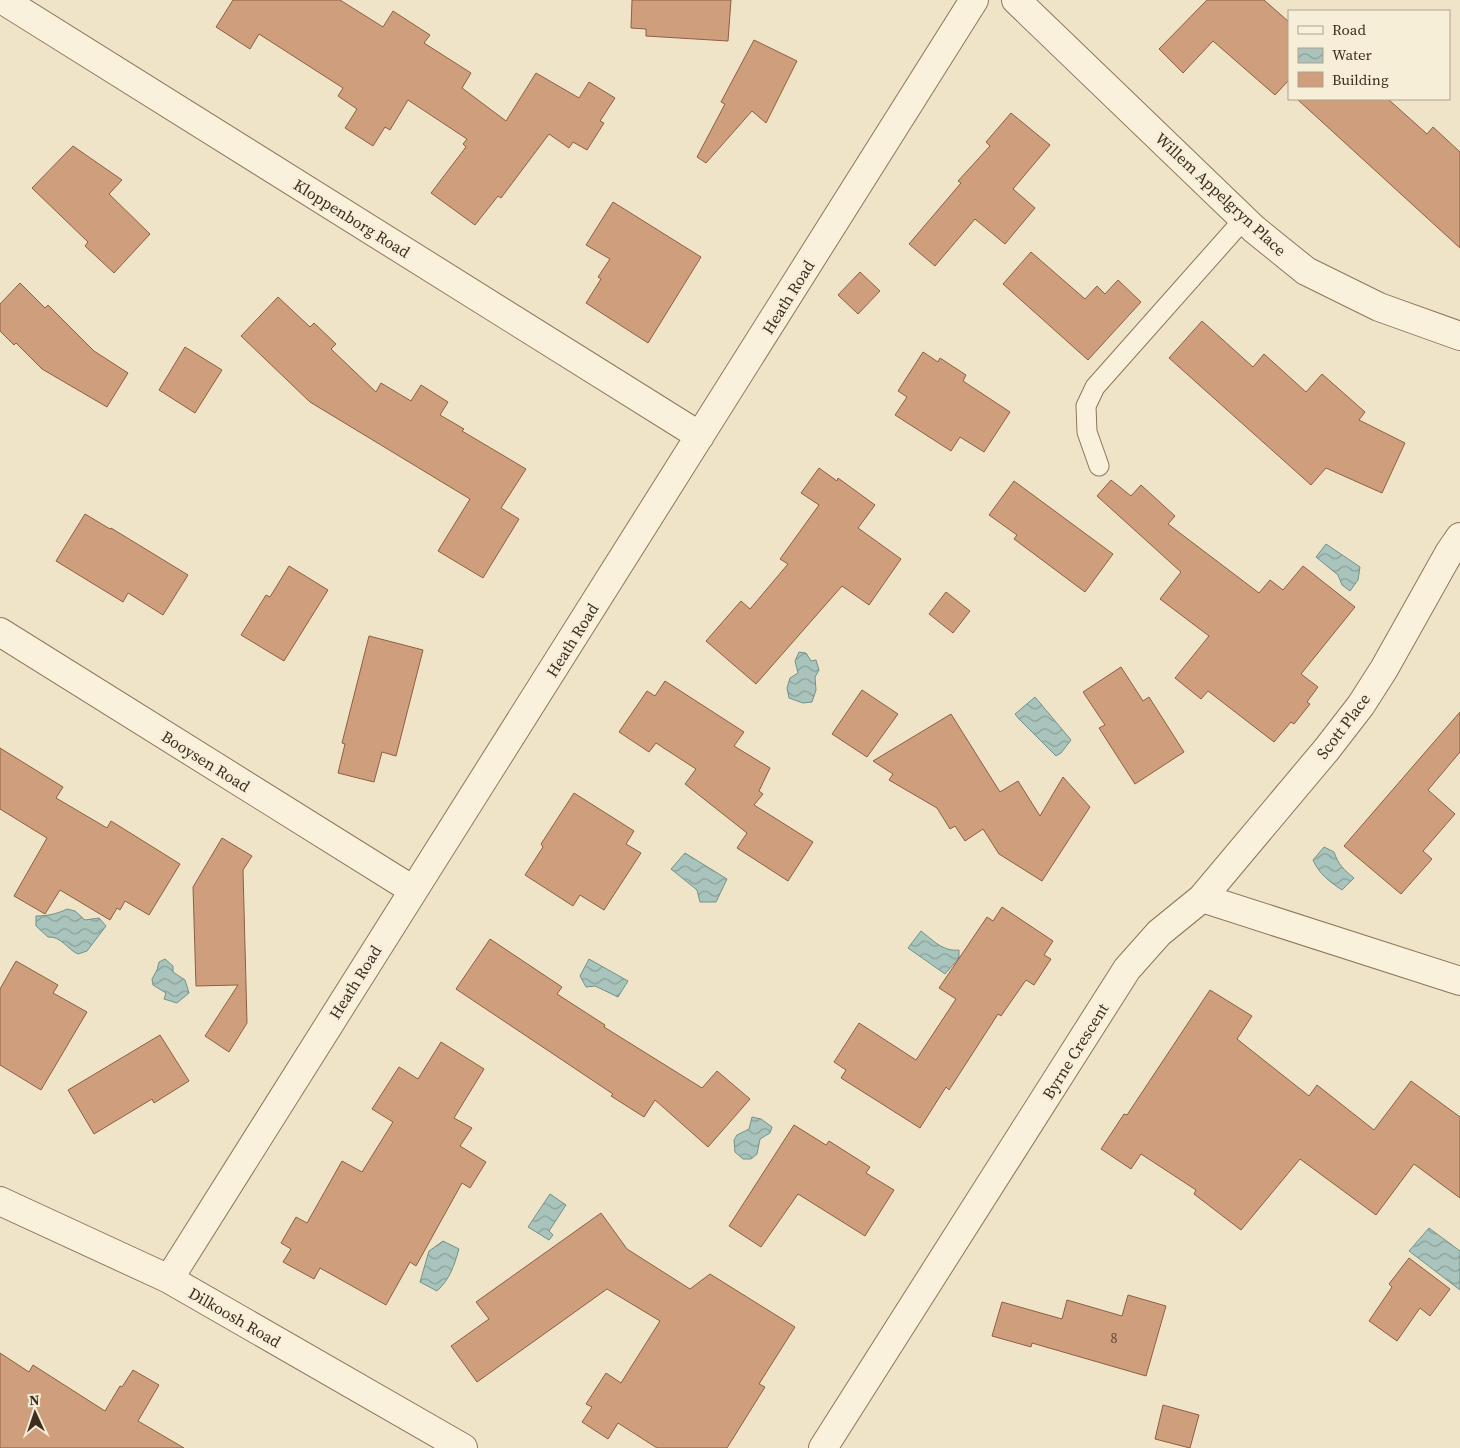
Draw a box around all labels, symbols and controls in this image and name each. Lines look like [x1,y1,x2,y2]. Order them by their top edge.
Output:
legend [1288,10,1450,100]
text: Road [1332,19,1366,40]
text: Water [1332,44,1373,65]
text: Building [1332,69,1389,90]
street label: Willem Appelgryn Place [1151,127,1291,261]
street label: Kloppenborg Road [290,173,414,263]
street label: Heath Road [757,256,819,338]
street label: Heath Road [541,599,603,681]
street label: Scott Place [1311,689,1375,763]
street label: Booysen Road [158,725,254,797]
street label: Heath Road [324,941,386,1023]
street label: Byrne Crescent [1037,998,1114,1103]
street label: Dilkoosh Road [185,1282,285,1352]
house number: 8 [1111,1328,1118,1348]
north arrow [10,1388,60,1438]
text: N [29,1390,40,1410]

